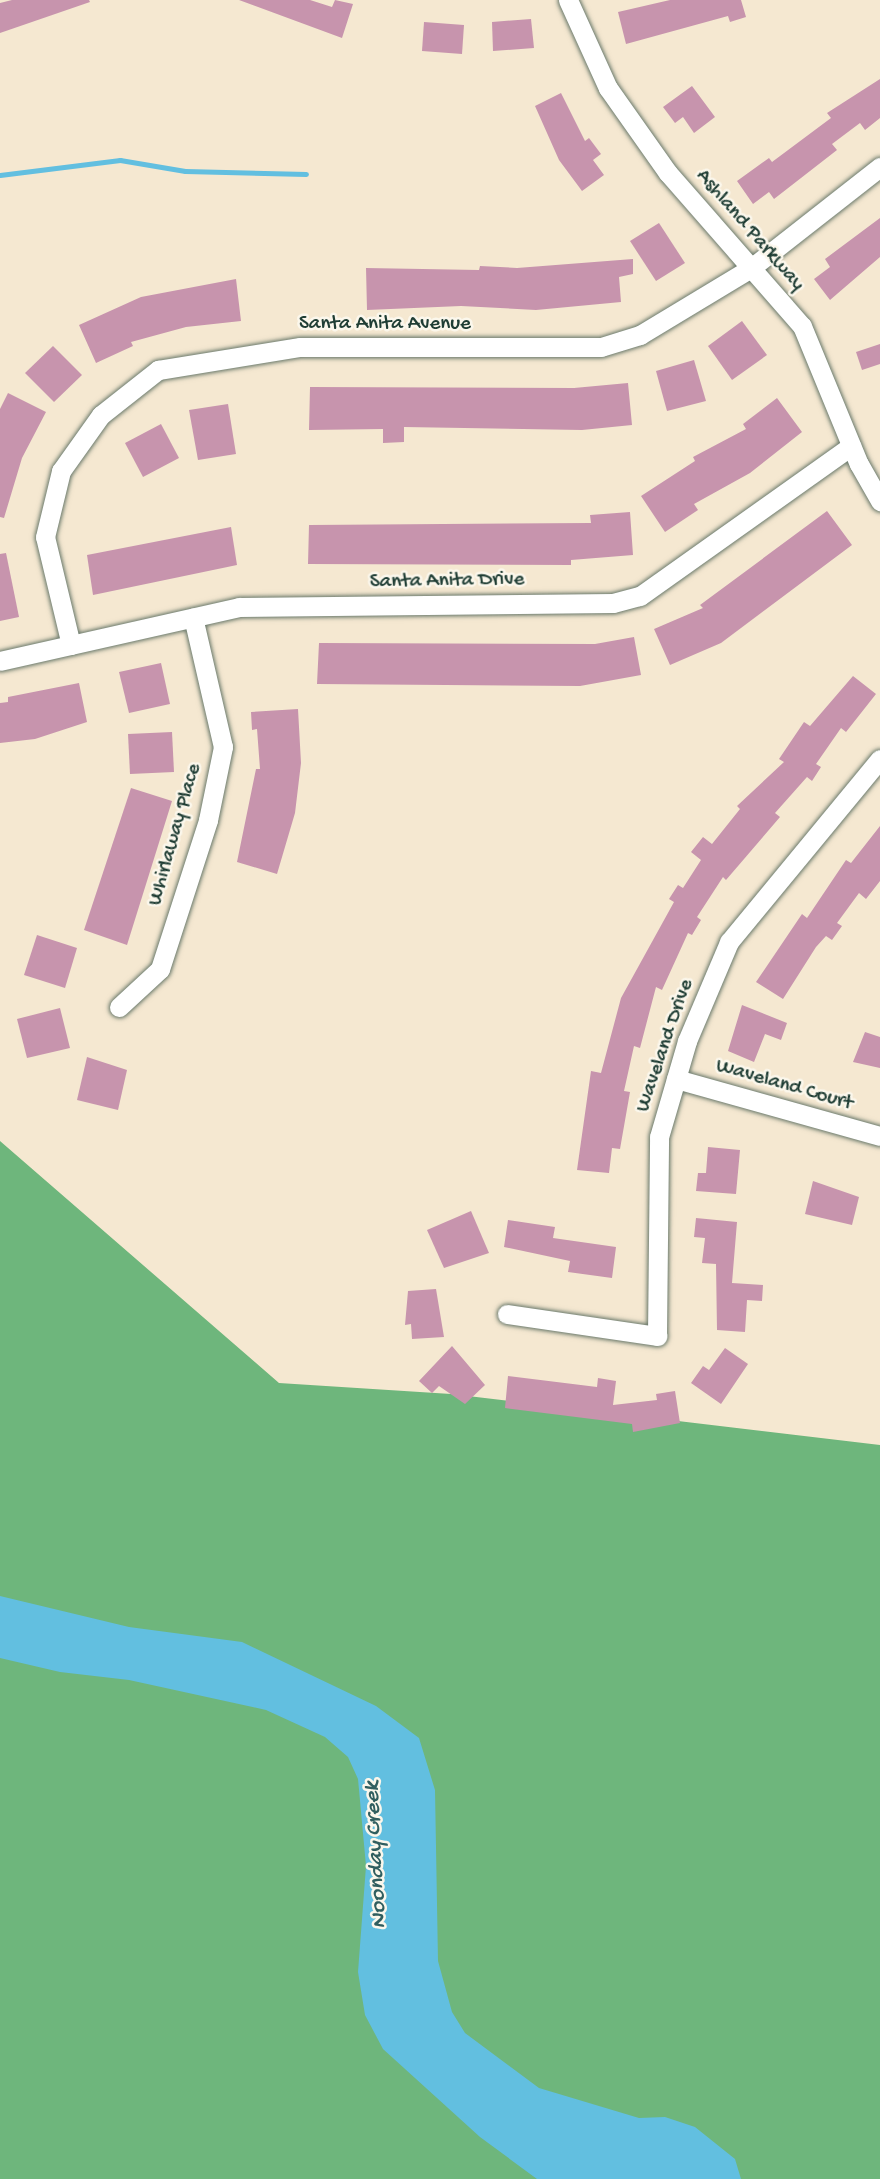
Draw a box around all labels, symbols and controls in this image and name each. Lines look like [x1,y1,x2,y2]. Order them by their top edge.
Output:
street label: Ashland Parkway [689,165,809,297]
street label: Santa Anita Avenue [299,312,471,338]
street label: Santa Anita Drive [370,568,524,596]
street label: Whirlaway Place [144,761,208,909]
street label: Waveland Drive [631,976,701,1116]
street label: Waveland Court [713,1054,855,1118]
water label: Noonday Creek [359,1781,395,1929]

